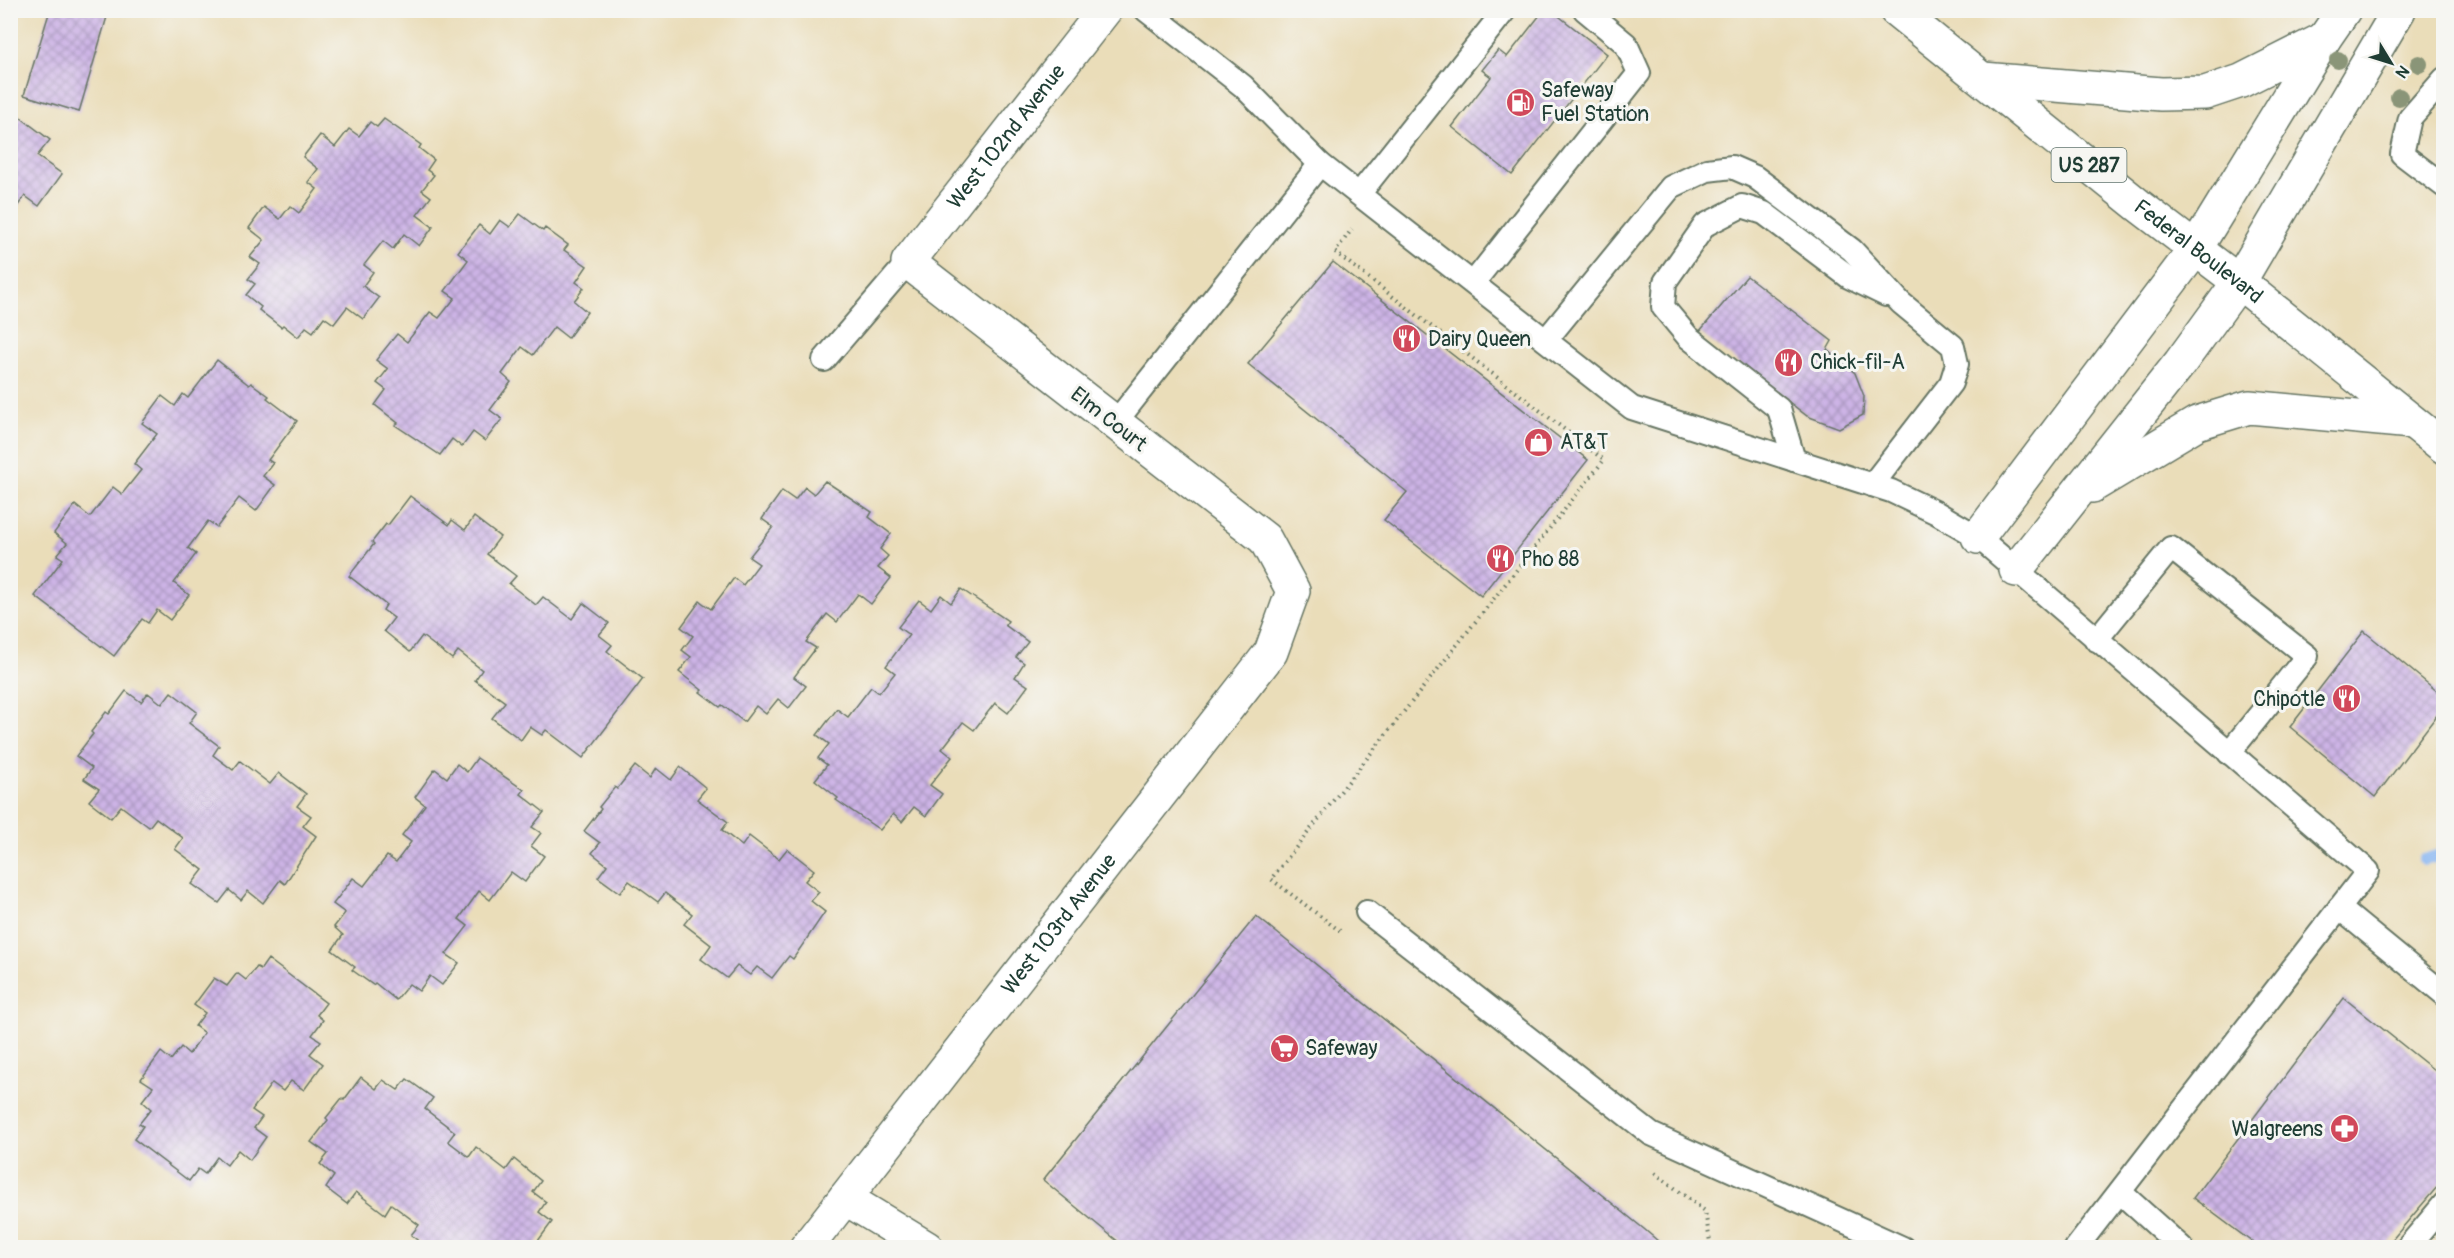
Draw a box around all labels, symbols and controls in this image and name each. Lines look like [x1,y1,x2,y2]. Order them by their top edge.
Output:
north arrow [2361,33,2421,93]
street label: West 102nd Avenue [942,59,1072,215]
text: N [2391,61,2413,82]
place label: Safeway Fuel Station [1541,77,1649,128]
fuel station icon: Safeway Fuel Station [1504,86,1536,118]
road number: US 287 [2052,148,2126,182]
street label: Federal Boulevard [2128,194,2268,310]
restaurant icon: Dairy Queen [1391,323,1423,355]
place label: Dairy Queen [1428,326,1531,353]
restaurant icon: Chick-fil-A [1773,346,1805,378]
place label: Chick-fil-A [1810,349,1905,376]
street label: Elm Court [1065,381,1153,458]
shop icon: AT&T [1523,426,1555,458]
place label: AT&T [1560,429,1609,456]
restaurant icon: Pho 88 [1484,543,1516,575]
place label: Pho 88 [1521,546,1579,573]
restaurant icon: Chipotle [2330,683,2362,715]
place label: Chipotle [2253,686,2326,713]
street label: West 103rd Avenue [996,848,1123,1000]
supermarket icon: Safeway [1268,1032,1300,1064]
place label: Safeway [1305,1035,1378,1062]
pharmacy icon: Walgreens [2328,1113,2360,1145]
place label: Walgreens [2232,1116,2324,1143]

